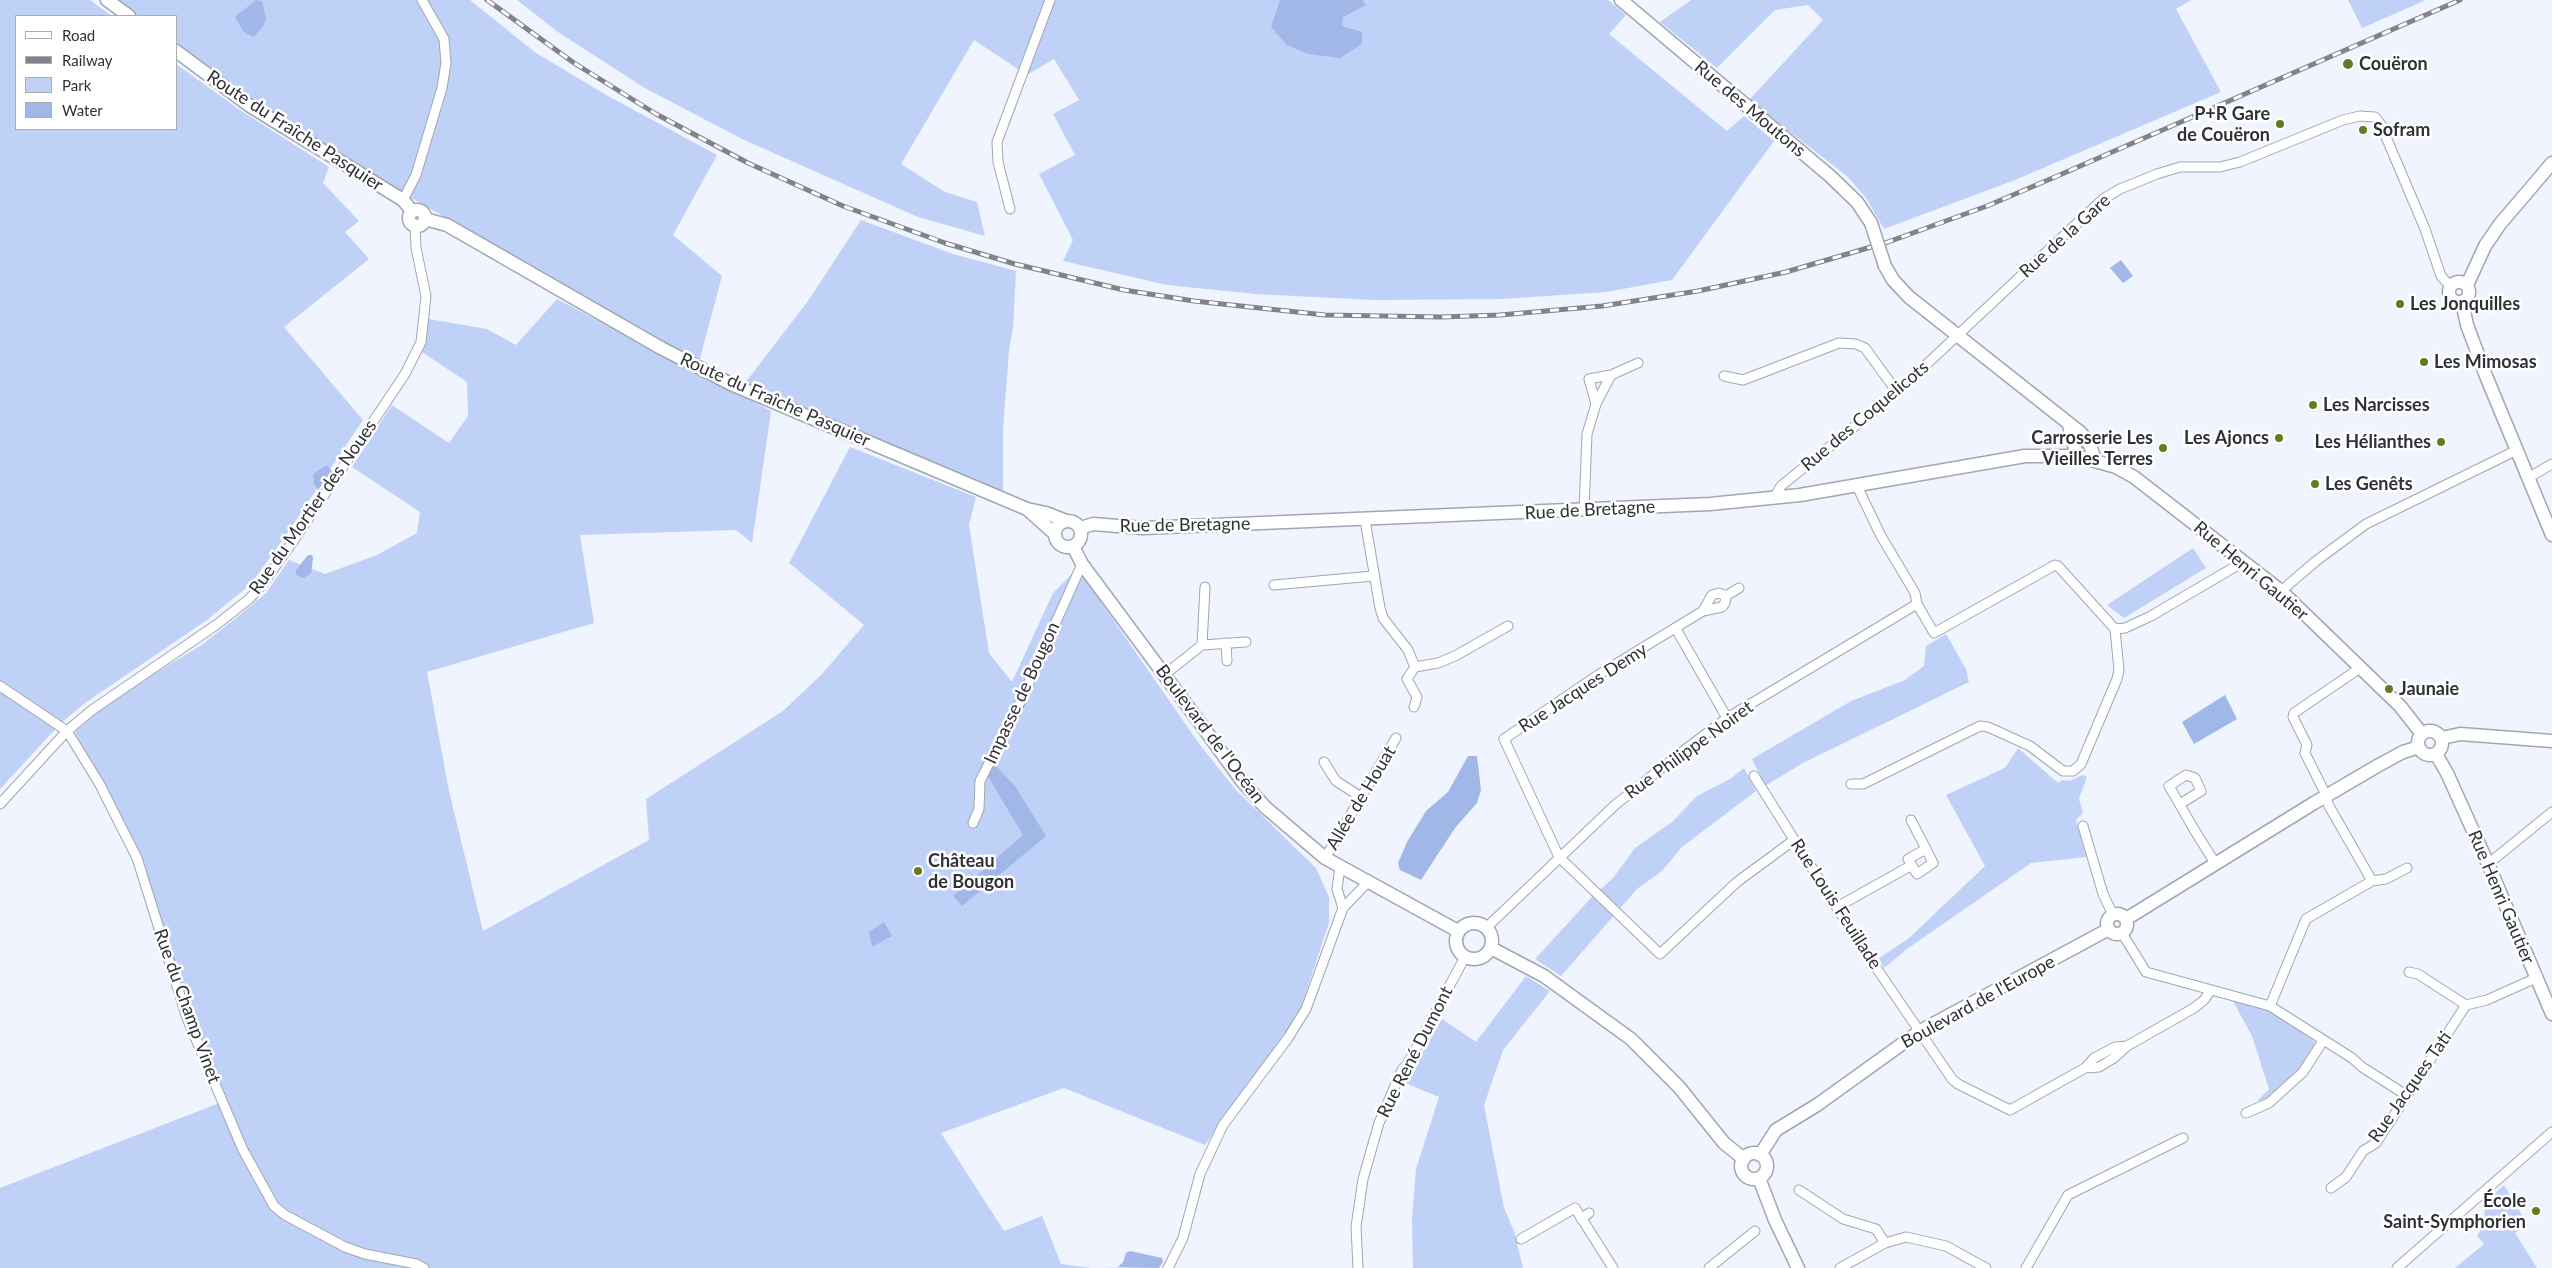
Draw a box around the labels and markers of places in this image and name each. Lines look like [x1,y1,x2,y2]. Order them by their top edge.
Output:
place label: Couëron [2359,53,2428,75]
marker: Couëron [2341,57,2355,71]
place label: P+R Gare de Couëron [2177,103,2270,146]
marker: P+R Gare de Couëron [2274,118,2286,130]
place label: Sofram [2373,119,2430,141]
marker: Sofram [2357,124,2369,136]
place label: Les Jonquilles [2410,293,2520,315]
marker: Les Jonquilles [2394,298,2406,310]
place label: Les Mimosas [2434,351,2537,373]
marker: Les Mimosas [2418,356,2430,368]
place label: Les Narcisses [2323,394,2430,416]
marker: Les Narcisses [2307,399,2319,411]
place label: Carrosserie Les Vieilles Terres [2031,427,2153,469]
place label: Les Ajoncs [2184,427,2269,449]
place label: Les Hélianthes [2314,431,2431,453]
marker: Les Ajoncs [2273,432,2285,444]
marker: Les Hélianthes [2435,436,2447,448]
marker: Carrosserie Les Vieilles Terres [2157,442,2169,454]
place label: Les Genêts [2325,473,2413,495]
marker: Les Genêts [2309,478,2321,490]
place label: Jaunaie [2399,678,2459,700]
marker: Jaunaie [2383,683,2395,695]
place label: Château de Bougon [928,850,1014,892]
marker: Château de Bougon [912,865,924,877]
place label: École Saint-Symphorien [2383,1190,2526,1232]
marker: École Saint-Symphorien [2530,1205,2542,1217]

